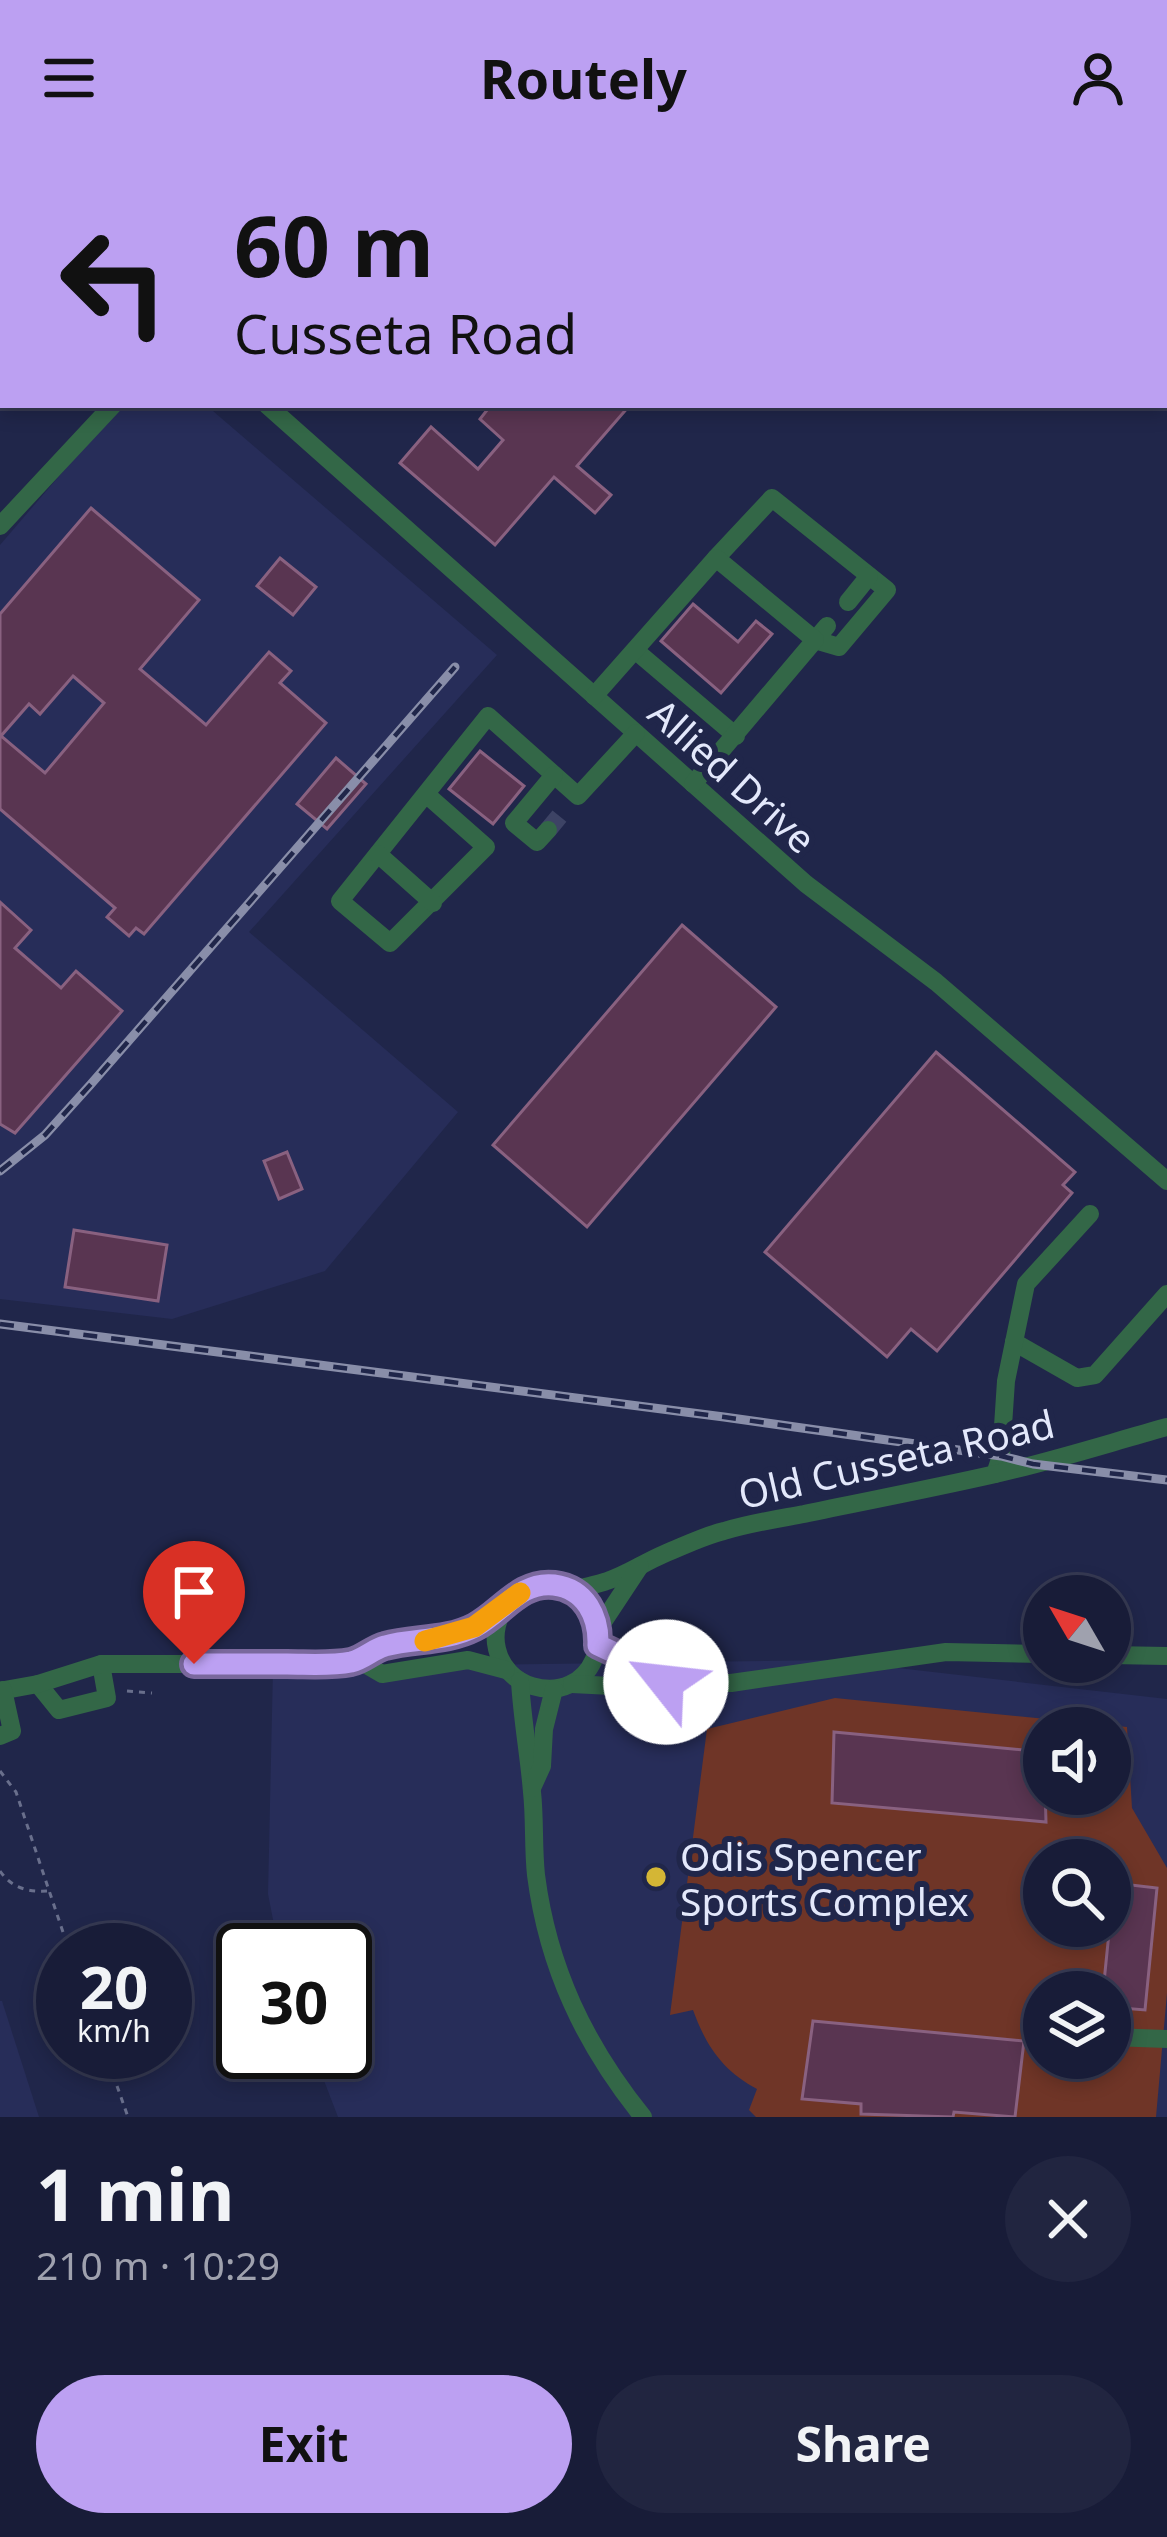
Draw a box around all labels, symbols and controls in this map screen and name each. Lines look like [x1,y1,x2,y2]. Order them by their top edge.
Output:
text: Routely [480,41,687,115]
icon: menu [36,45,102,111]
icon: person [1065,45,1131,111]
text: 60 m [234,187,434,302]
icon: left [36,204,192,360]
text: Cusseta Road [234,296,577,370]
street label: Allied Drive [638,686,828,864]
street label: Old Cusseta Road [733,1396,1059,1520]
pin [143,1541,245,1664]
icon: arrive [161,1559,227,1625]
north arrow [1023,1575,1131,1683]
map controls [1023,1575,1131,2079]
position arrow [603,1619,729,1745]
button: sound [1023,1707,1131,1815]
place label: Odis Spencer Sports Complex [680,1829,969,1927]
button: search [1023,1839,1131,1947]
marker: Odis Spencer Sports Complex [643,1864,669,1890]
speed limit sign: 30 [216,1923,372,2079]
text: 20 [80,1945,148,2027]
button: layers [1023,1971,1131,2079]
text: km/h [77,2010,151,2051]
text: 1 min [36,2144,234,2242]
button: close [1005,2156,1131,2282]
text: 210 m · 10:29 [36,2238,280,2291]
button: Exit [36,2375,572,2513]
button: Share [596,2375,1131,2513]

